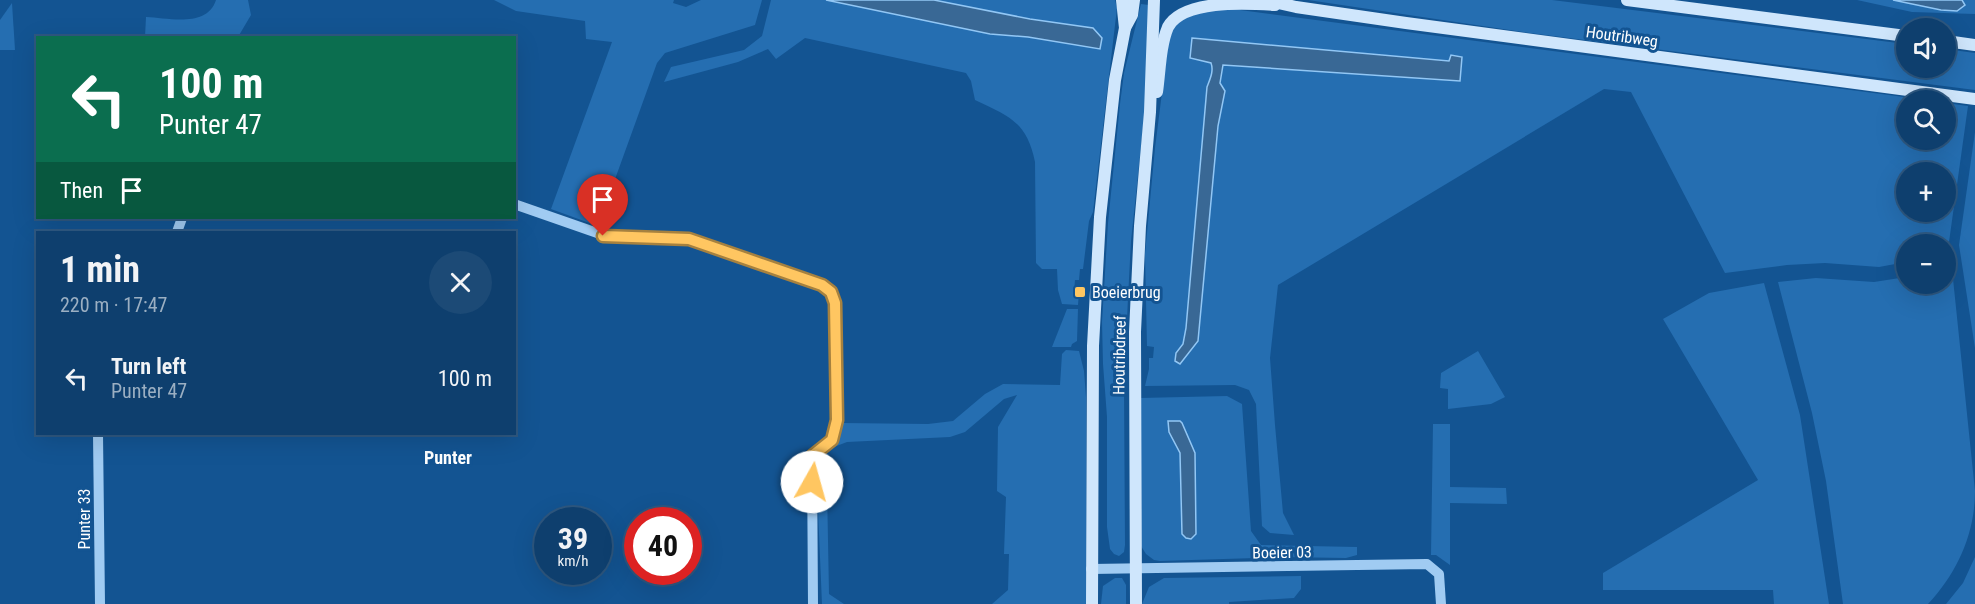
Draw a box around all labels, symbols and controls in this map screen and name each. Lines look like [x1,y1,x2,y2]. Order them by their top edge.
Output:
map controls [1896,18,1956,294]
button: sound [1896,18,1956,78]
street label: Houtribweg [1585,22,1659,51]
text: 100 m [159,59,264,108]
icon: left [60,60,138,138]
button: search [1896,90,1956,150]
text: Punter 47 [159,109,262,141]
button: + [1896,162,1956,222]
icon: arrive [115,174,148,207]
pin [577,174,628,236]
text: Then [60,178,103,203]
icon: arrive [586,183,619,216]
button: − [1896,234,1956,294]
text: 1 min [60,249,140,291]
button: close [429,251,492,314]
place label: Boeierbrug [1092,283,1161,302]
marker: Boeierbrug [1073,285,1087,299]
text: 220 m · 17:47 [60,293,167,317]
street label: Houtribdreef [1109,315,1130,395]
text: Turn left [111,354,186,379]
icon: left [60,362,93,395]
text: 100 m [438,366,492,391]
text: Punter 47 [111,379,187,403]
district label: Punter [424,447,472,468]
position arrow [780,450,844,514]
street label: Punter 33 [75,489,94,549]
speed limit sign: 40 [624,507,702,585]
text: 39 [558,521,588,556]
street label: Boeier 03 [1252,542,1312,563]
text: km/h [558,552,588,570]

